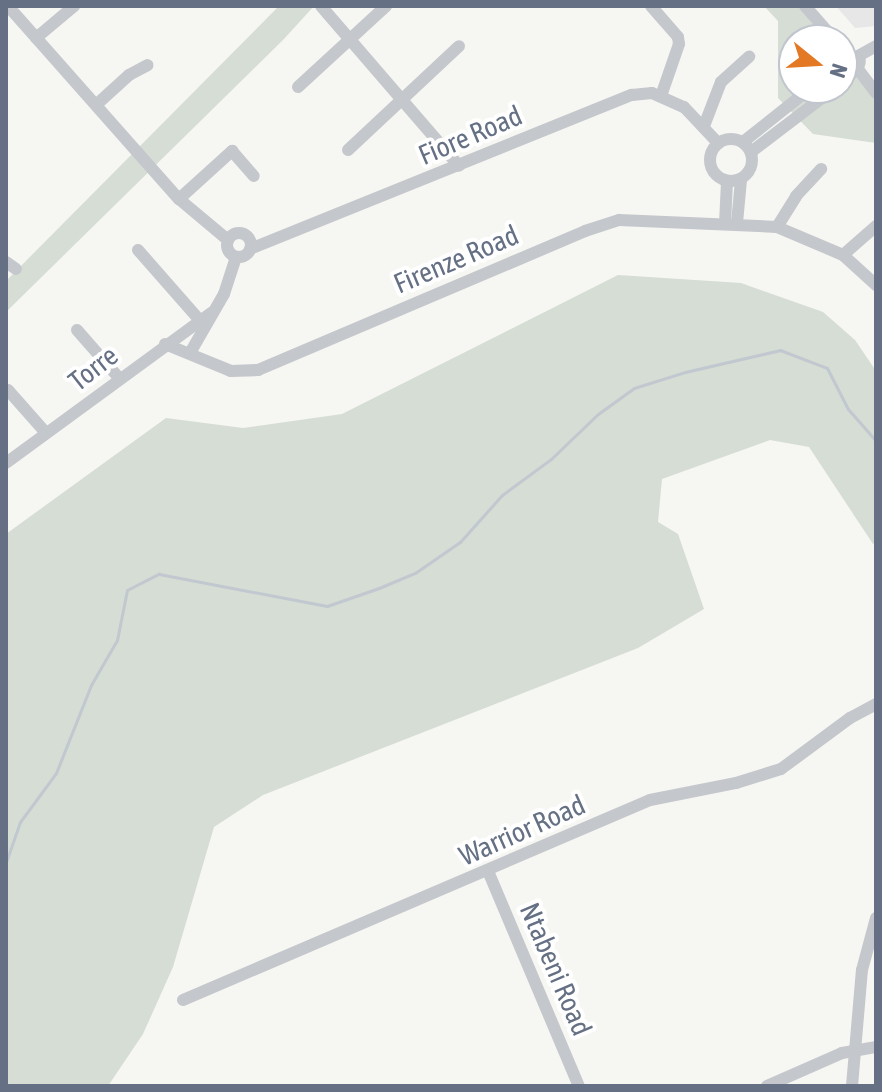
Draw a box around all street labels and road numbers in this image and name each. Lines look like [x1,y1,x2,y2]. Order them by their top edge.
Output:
street label: Fiore Road [413,98,527,172]
street label: Firenze Road [389,218,523,300]
street label: Torre [62,338,124,398]
street label: Warrior Road [454,787,590,873]
street label: Ntabeni Road [513,898,599,1040]

